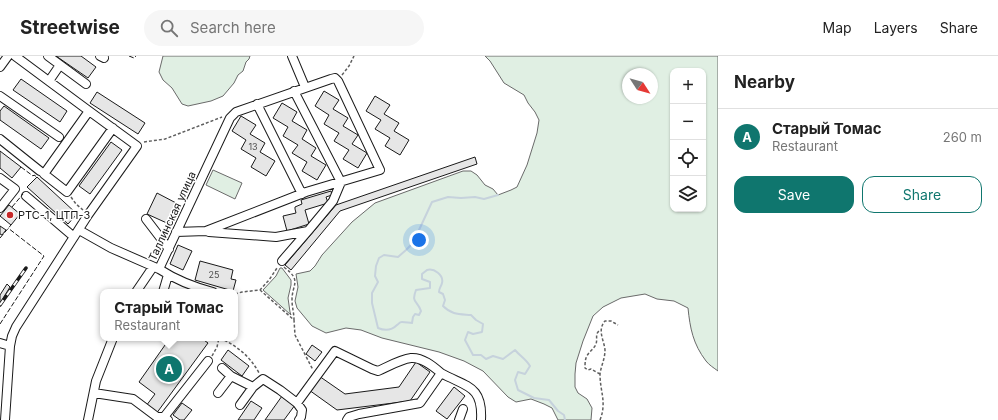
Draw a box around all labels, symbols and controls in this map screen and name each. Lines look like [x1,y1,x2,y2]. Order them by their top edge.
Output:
search box [144,10,424,46]
text: Streetwise [20,16,120,39]
icon: search [158,17,180,39]
text: Search here [190,18,276,37]
text: Map [823,19,852,36]
text: Layers [874,19,918,36]
text: Share [940,19,978,36]
north arrow [622,68,658,104]
map controls [670,68,706,212]
button: + [670,68,706,104]
text: Nearby [734,72,795,92]
button: − [670,104,706,140]
text: Старый Томас [772,119,881,138]
text: A [742,129,752,145]
text: 260 m [943,129,982,145]
text: Restaurant [772,138,838,154]
button: locate [670,140,706,176]
house number: 13 [248,141,258,152]
street label: Таллинская улица [145,169,199,263]
button: layers [670,176,706,212]
button: Save [734,176,854,213]
button: Share [862,176,982,213]
place label: РТС-1, ЦТП-3 [18,208,90,222]
marker: РТС-1, ЦТП-3 [5,210,15,220]
your location [409,230,429,250]
house number: 25 [209,269,219,280]
popup [100,289,238,341]
text: Старый Томас [114,298,224,317]
text: Restaurant [114,317,180,333]
pin: A [156,354,182,384]

